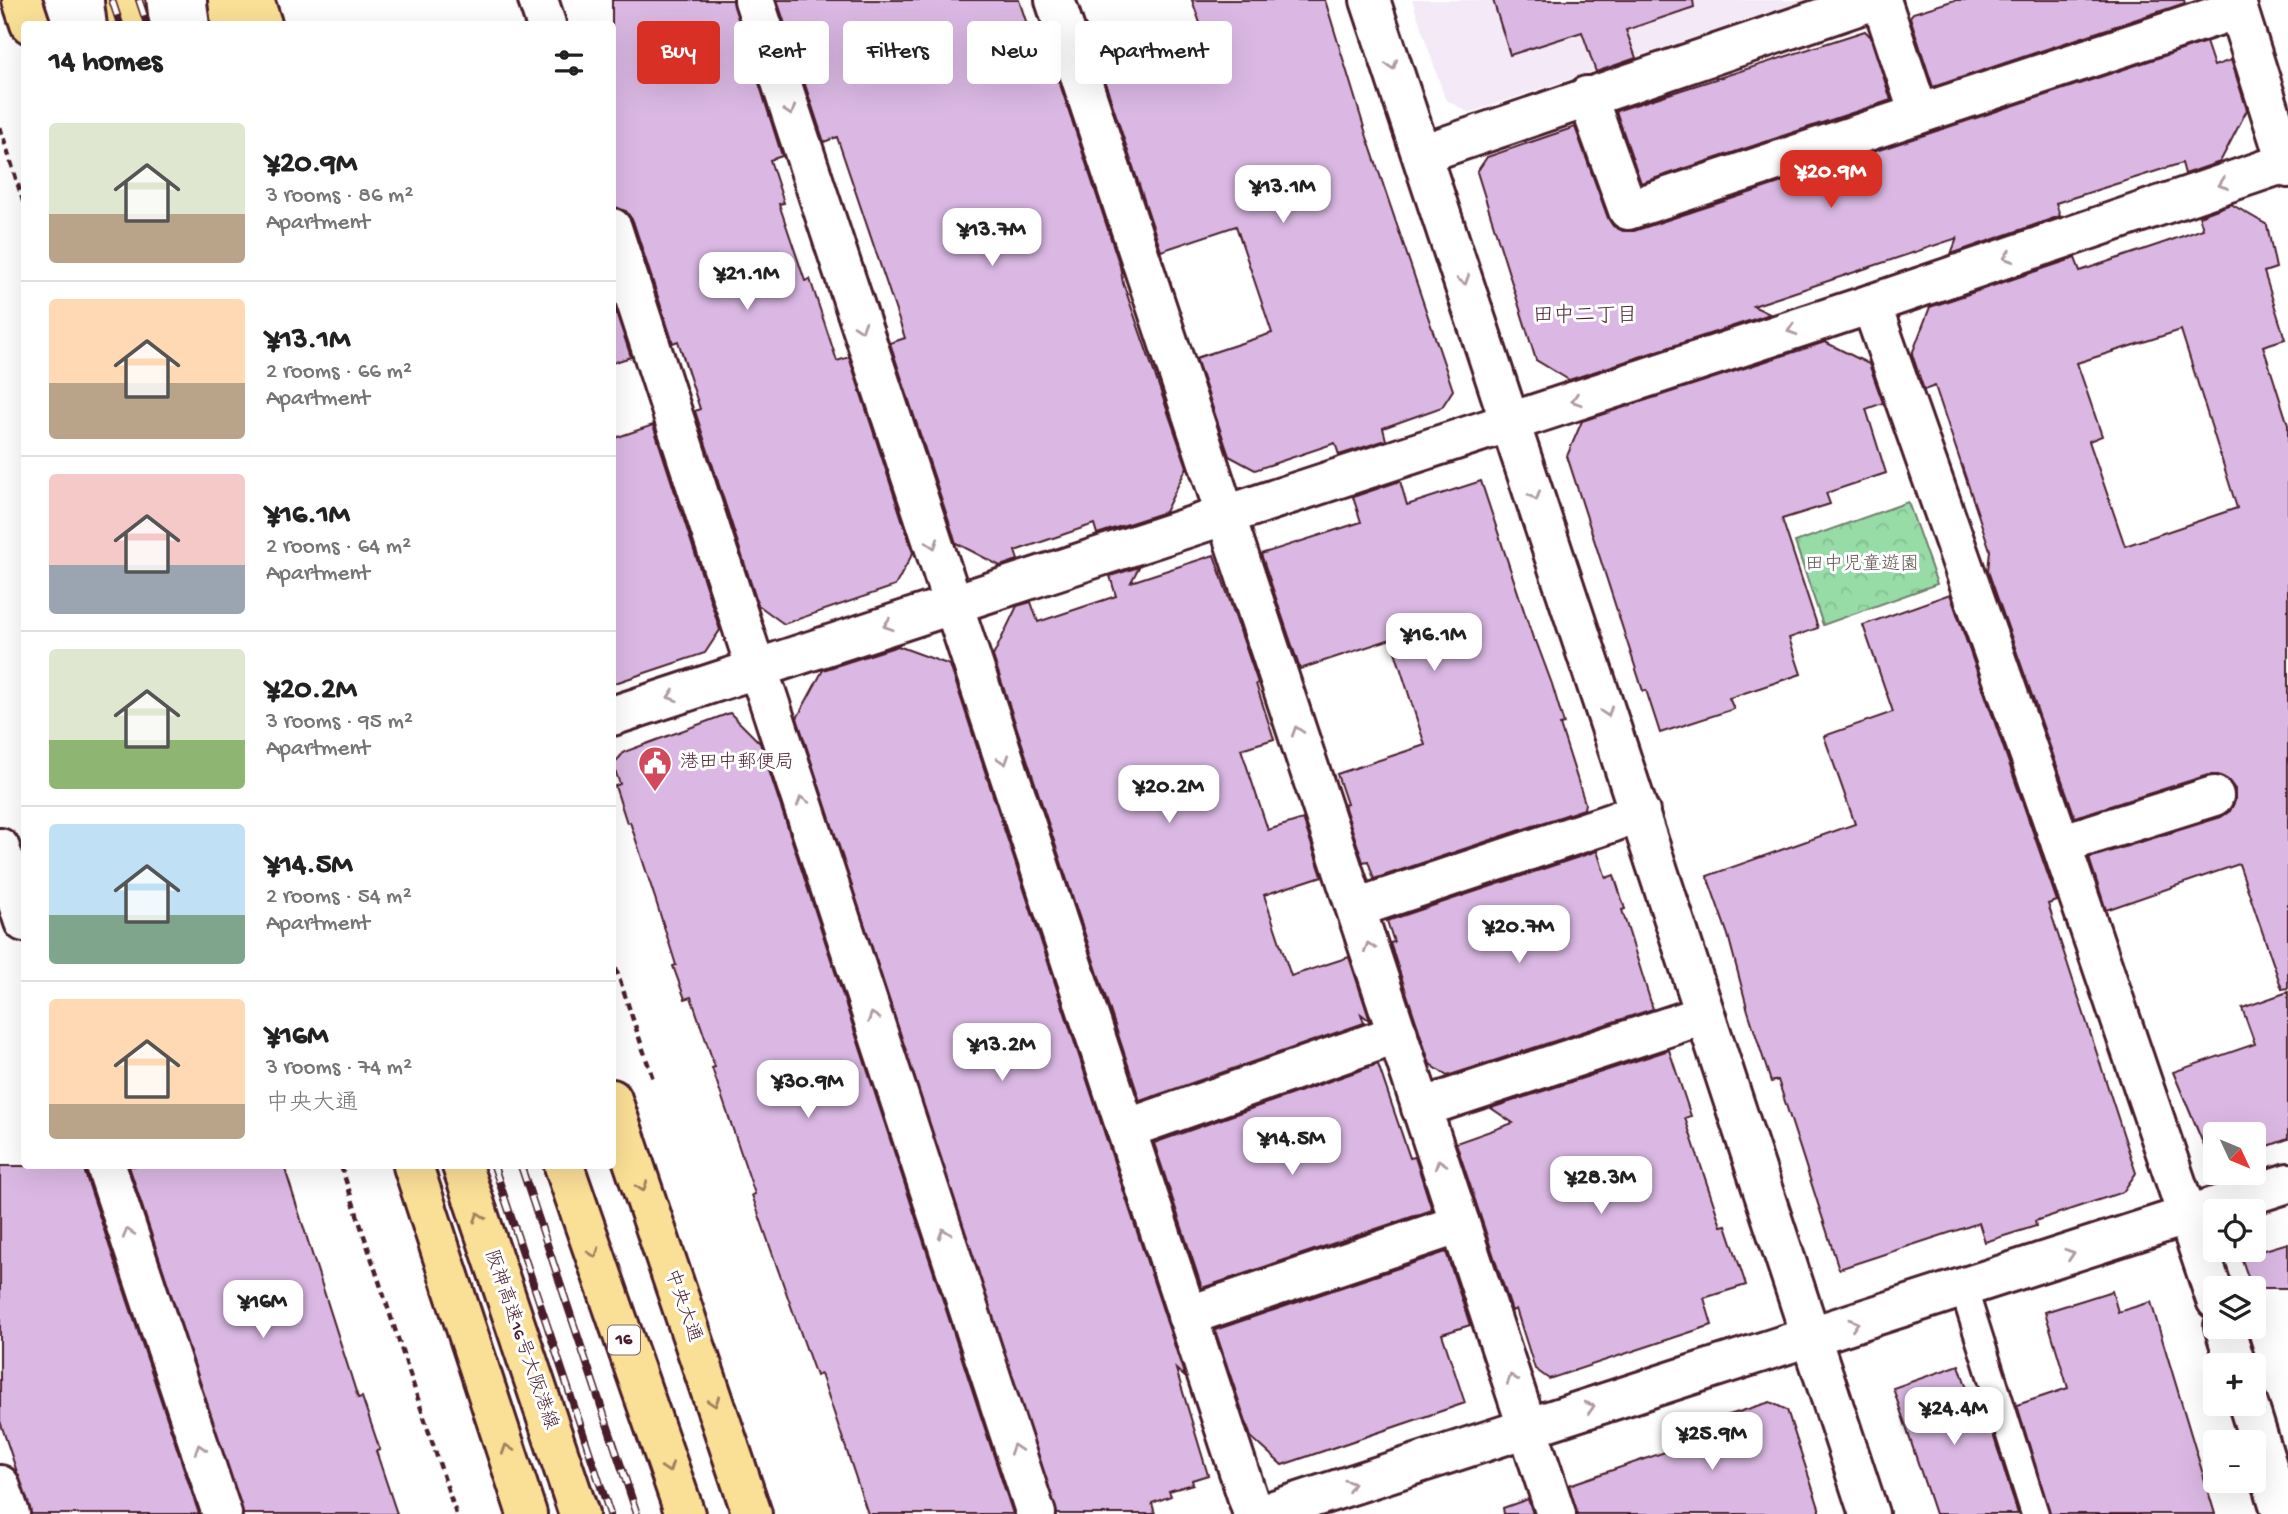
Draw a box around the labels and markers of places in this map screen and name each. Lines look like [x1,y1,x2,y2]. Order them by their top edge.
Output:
pin: ¥20.9M [1774,150,1888,210]
pin: ¥13.1M [1226,166,1340,225]
pin: ¥13.7M [935,208,1049,268]
pin: ¥21.1M [690,252,804,312]
pin: ¥16.1M [1377,614,1491,673]
public building icon: 港田中郵便局 [636,744,674,793]
place label: 港田中郵便局 [680,751,794,775]
pin: ¥20.2M [1112,766,1226,825]
pin: ¥20.7M [1462,906,1576,965]
pin: ¥13.2M [945,1024,1059,1083]
pin: ¥30.9M [751,1060,865,1120]
pin: ¥14.5M [1235,1118,1349,1177]
pin: ¥28.3M [1544,1156,1658,1216]
pin: ¥16M [222,1280,304,1340]
pin: ¥24.4M [1897,1388,2011,1447]
pin: ¥25.9M [1655,1412,1769,1472]

